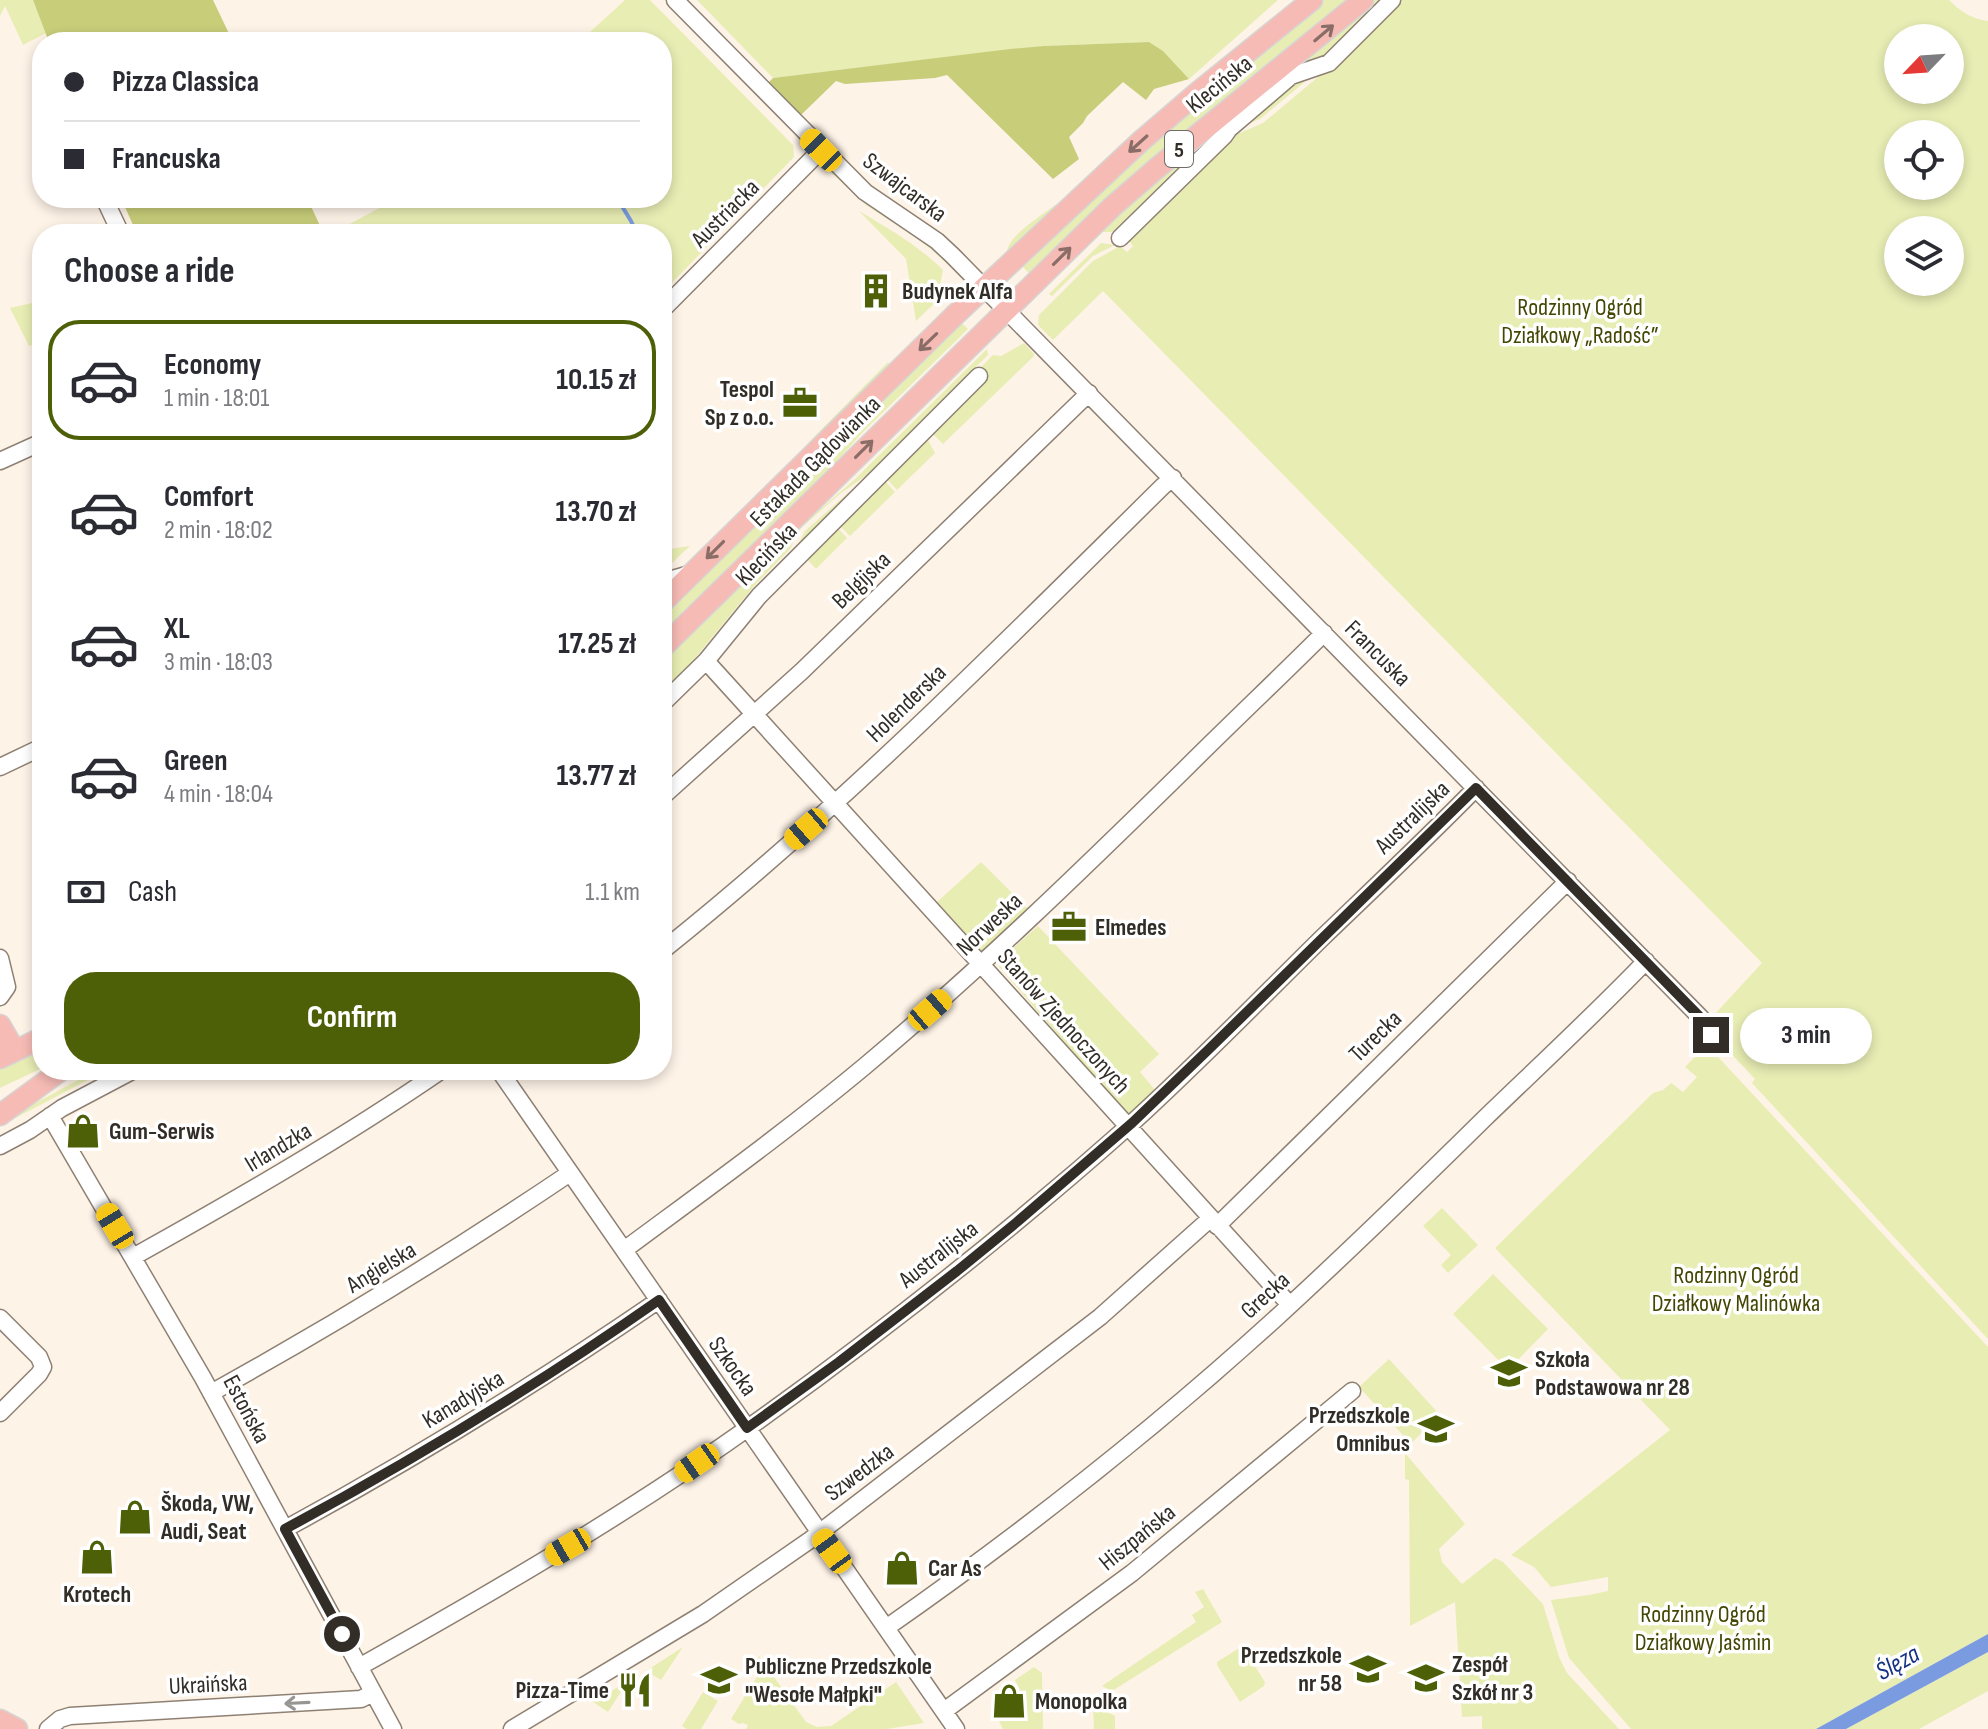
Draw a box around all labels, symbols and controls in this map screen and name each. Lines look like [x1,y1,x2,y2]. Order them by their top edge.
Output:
one-way arrow [1313,24,1333,42]
north arrow [1884,24,1964,104]
map controls [1884,24,1964,296]
street label: Klecińska [1181,49,1258,120]
text: Pizza Classica [112,64,259,100]
button: locate [1884,120,1964,200]
car [796,124,846,176]
road number: 5 [1165,131,1193,167]
one-way arrow [1128,134,1148,153]
text: Francuska [112,141,221,177]
street label: Szwajcarska [857,146,952,228]
street label: Austriacka [684,173,766,254]
button: layers [1884,216,1964,296]
one-way arrow [1052,247,1071,266]
text: Choose a ride [64,250,235,293]
building icon: Budynek Alfa [857,272,895,310]
place label: Budynek Alfa [902,277,1013,306]
park label: Rodzinny Ogród Działkowy „Radość” [1501,293,1659,350]
one-way arrow [919,332,938,351]
icon: car [68,344,140,416]
text: Economy [164,347,261,383]
text: 10.15 zł [556,362,636,398]
place label: Tespol Sp z o.o. [705,375,774,432]
text: 1 min · 18:01 [164,383,269,414]
office icon: Tespol Sp z o.o. [781,384,819,422]
street label: Estakada Gądowianka [744,390,887,533]
one-way arrow [854,440,874,459]
icon: car [68,476,140,548]
text: Comfort [164,479,254,515]
text: 13.70 zł [555,494,636,530]
text: 2 min · 18:02 [164,515,273,546]
street label: Klecińska [729,517,803,592]
one-way arrow [705,541,725,560]
street label: Belgijska [826,546,897,615]
icon: car [68,608,140,680]
text: XL [164,611,190,647]
street label: Francuska [1338,614,1417,693]
text: 17.25 zł [558,626,636,662]
text: 3 min · 18:03 [164,647,273,678]
street label: Holenderska [860,658,952,748]
icon: car [68,740,140,812]
text: Green [164,743,228,779]
text: 13.77 zł [556,758,636,794]
street label: Australijska [1368,775,1456,861]
text: 4 min · 18:04 [164,779,273,810]
car [780,804,832,854]
icon: cash [64,870,108,914]
text: Cash [128,874,177,910]
text: 1.1 km [585,877,640,908]
street label: Norweska [950,887,1028,962]
office icon: Elmedes [1050,908,1088,946]
place label: Elmedes [1095,913,1166,942]
street label: Stanów Zjednoczonych [991,943,1136,1100]
button: Confirm [64,972,640,1064]
car [904,985,956,1035]
street label: Turecka [1343,1004,1408,1068]
callout: 3 min [1739,1007,1871,1063]
route end [1693,1017,1729,1053]
text: 3 min [1781,1020,1831,1051]
shop icon: Gum-Serwis [64,1112,102,1150]
street label: Irlandzka [240,1116,317,1179]
place label: Gum-Serwis [109,1117,214,1146]
car [92,1199,138,1253]
street label: Australijska [892,1214,984,1295]
street label: Angielska [340,1235,421,1300]
park label: Rodzinny Ogród Działkowy Malinówka [1652,1261,1820,1318]
street label: Grecka [1235,1266,1296,1325]
street label: Szkocka [702,1331,763,1401]
place label: Szkoła Podstawowa nr 28 [1535,1345,1690,1402]
school or university icon: Szkoła Podstawowa nr 28 [1490,1354,1528,1392]
street label: Kanadyjska [417,1364,509,1435]
street label: Estońska [217,1370,276,1448]
place label: Przedszkole Omnibus [1309,1401,1410,1458]
school or university icon: Przedszkole Omnibus [1417,1410,1455,1448]
street label: Szwedzka [819,1437,900,1508]
car [670,1439,724,1487]
place label: Škoda, VW, Audi, Seat [160,1489,254,1546]
shop icon: Škoda, VW, Audi, Seat [116,1498,154,1536]
street label: Hiszpańska [1093,1498,1181,1577]
car [541,1525,595,1569]
car [808,1525,856,1577]
shop icon: Krotech [78,1538,116,1576]
shop icon: Car As [883,1549,921,1587]
place label: Car As [928,1554,982,1583]
place label: Krotech [63,1580,131,1609]
park label: Rodzinny Ogród Działkowy Jaśmin [1635,1600,1771,1657]
route start [324,1616,360,1652]
water label: Ślęza [1870,1639,1925,1688]
place label: Przedszkole nr 58 [1241,1641,1342,1698]
school or university icon: Przedszkole nr 58 [1349,1650,1387,1688]
place label: Zespół Szkół nr 3 [1452,1650,1533,1707]
place label: Publiczne Przedszkole "Wesołe Małpki" [745,1652,932,1709]
school or university icon: Zespół Szkół nr 3 [1407,1659,1445,1697]
school or university icon: Publiczne Przedszkole "Wesołe Małpki" [700,1661,738,1699]
street label: Ukraińska [168,1668,248,1701]
restaurant icon: Pizza-Time [616,1671,654,1709]
place label: Pizza-Time [515,1676,609,1705]
shop icon: Monopolka [990,1682,1028,1720]
place label: Monopolka [1035,1687,1127,1716]
one-way arrow [284,1696,311,1711]

